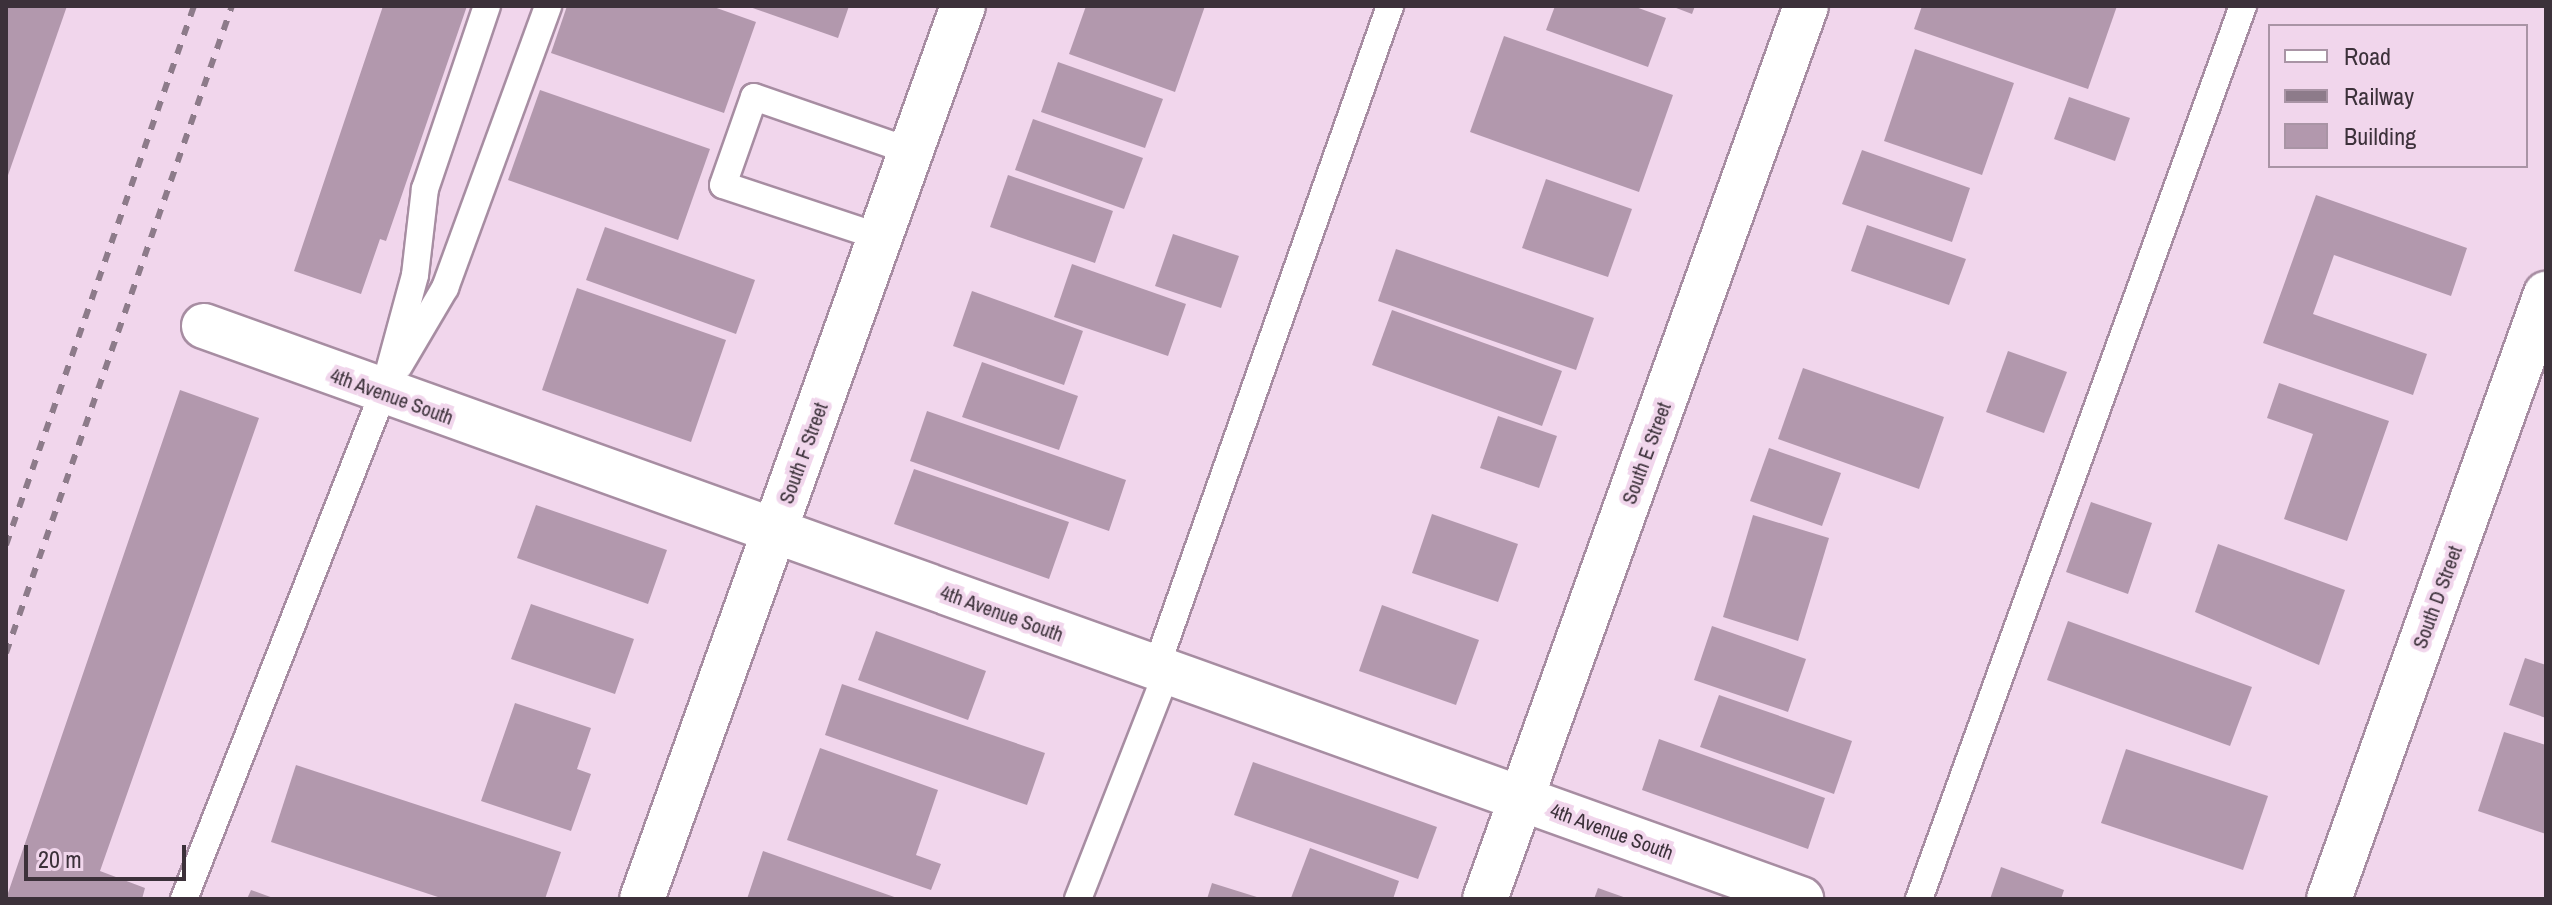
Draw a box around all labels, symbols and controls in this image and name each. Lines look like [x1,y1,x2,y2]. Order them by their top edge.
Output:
legend [2268,24,2528,168]
text: Road [2344,40,2391,72]
text: Railway [2344,80,2414,112]
text: Building [2344,120,2416,152]
street label: 4th Avenue South [327,362,457,430]
street label: South F Street [774,399,832,507]
street label: South E Street [1616,399,1676,507]
street label: South D Street [2407,542,2467,652]
street label: 4th Avenue South [937,579,1067,647]
street label: 4th Avenue South [1547,797,1677,865]
scale bar [28,829,190,879]
text: 20 m [38,843,82,875]

